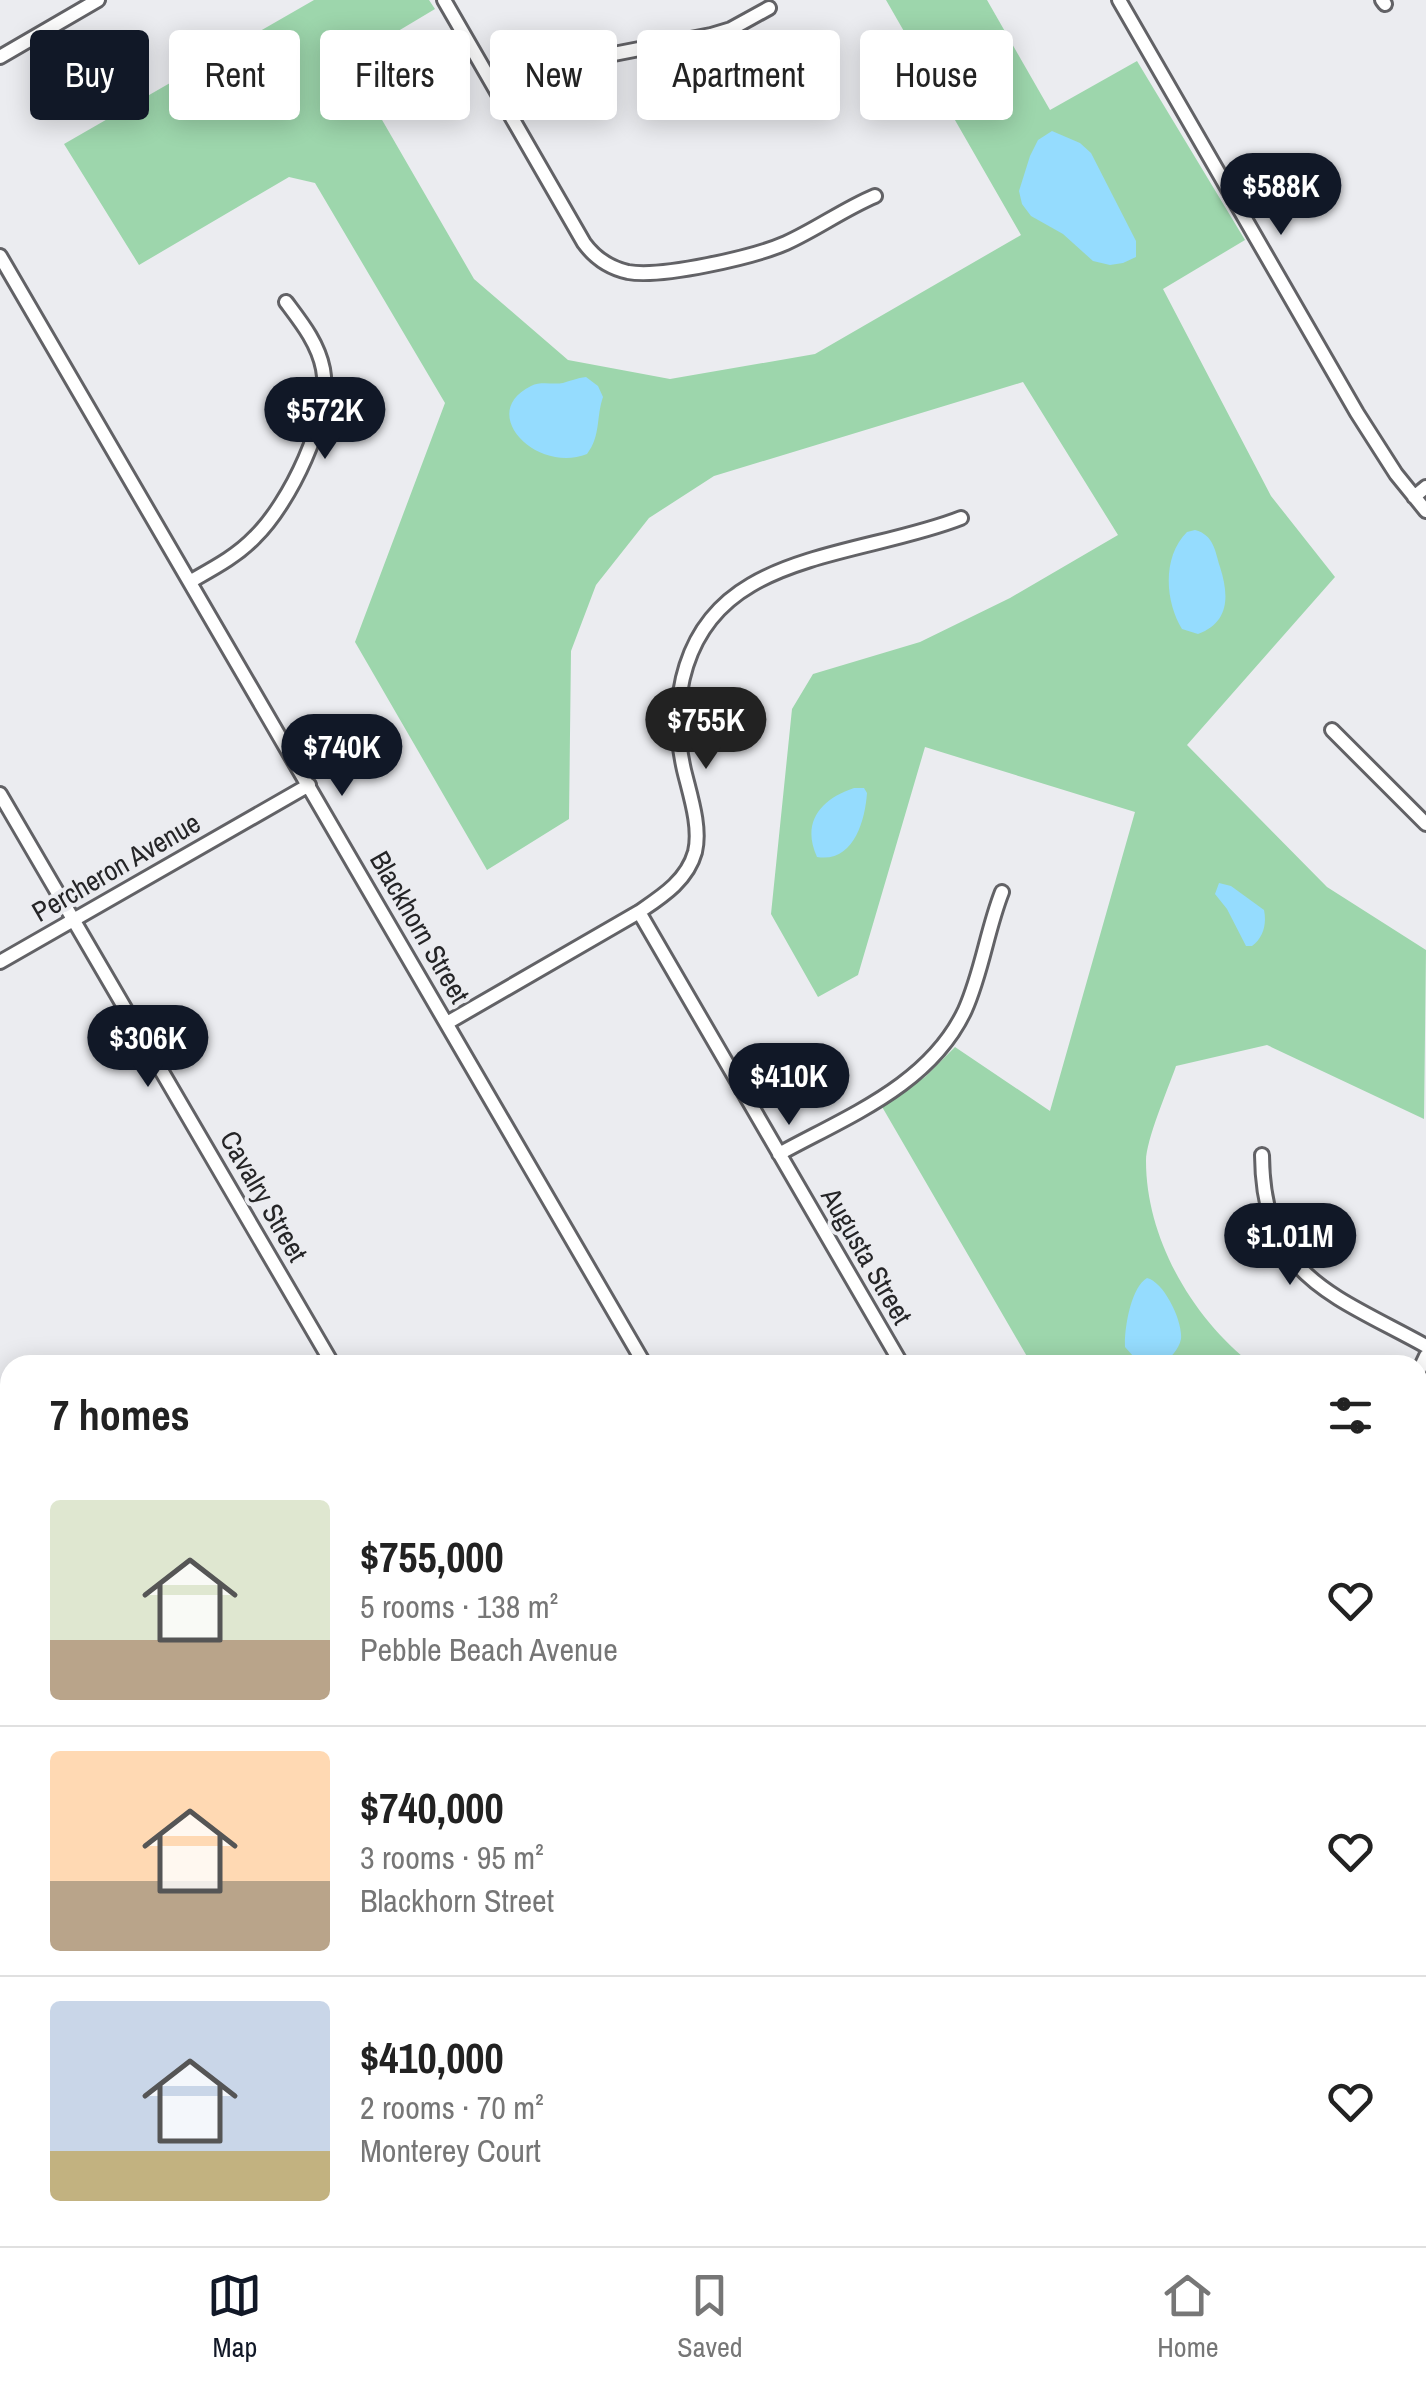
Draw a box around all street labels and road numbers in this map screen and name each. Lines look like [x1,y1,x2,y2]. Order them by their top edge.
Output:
street label: Percheron Avenue [25,803,207,931]
street label: Blackhorn Street [361,844,479,1010]
street label: Cavalry Street [211,1124,317,1268]
street label: Augusta Street [812,1180,921,1331]

